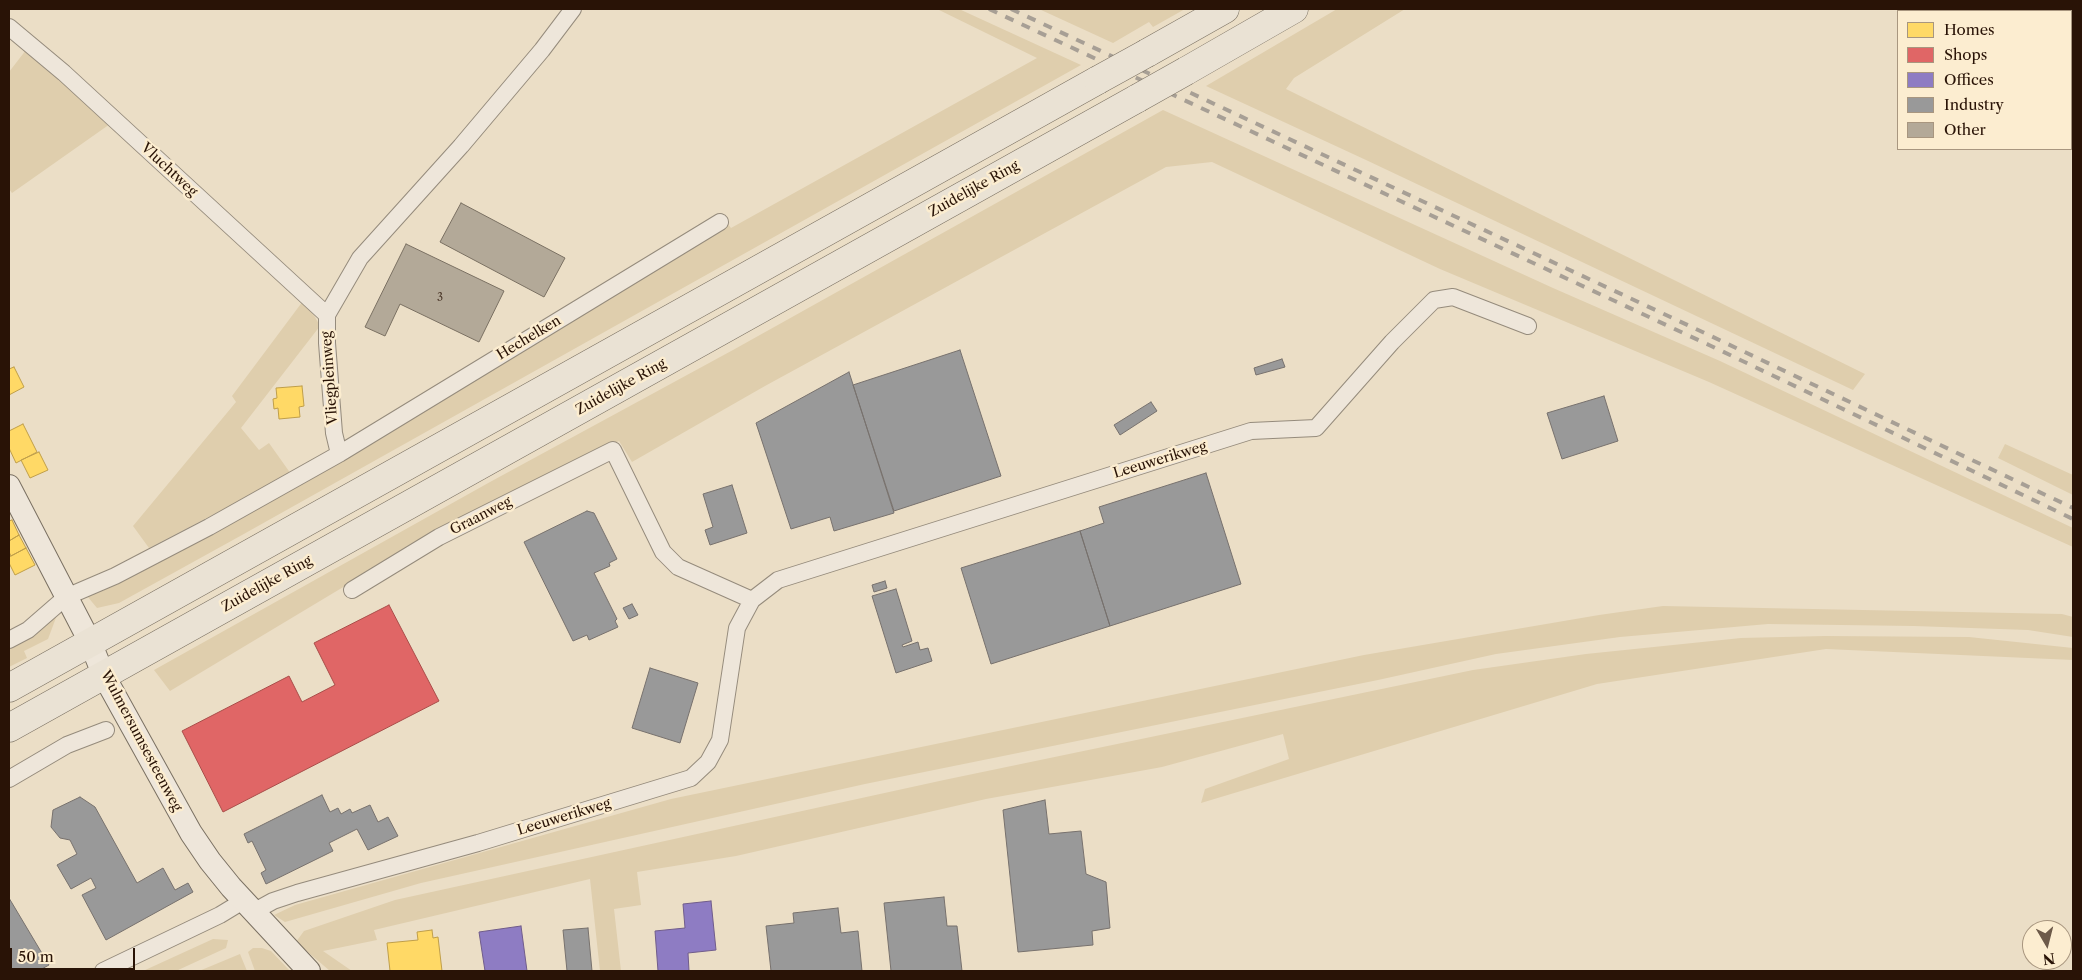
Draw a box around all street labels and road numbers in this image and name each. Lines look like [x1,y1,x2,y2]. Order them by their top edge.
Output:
street label: Vluchtweg [137,140,201,200]
street label: Zuidelijke Ring [926,157,1022,221]
street label: Hechelken [494,312,564,364]
street label: Vliegpleinweg [318,331,342,425]
street label: Zuidelijke Ring [573,355,669,419]
street label: Leeuwerikweg [1111,438,1209,482]
street label: Graanweg [447,493,515,539]
street label: Zuidelijke Ring [219,552,315,616]
street label: Wulmersumsesteenweg [97,668,185,814]
street label: Leeuwerikweg [515,795,613,839]

